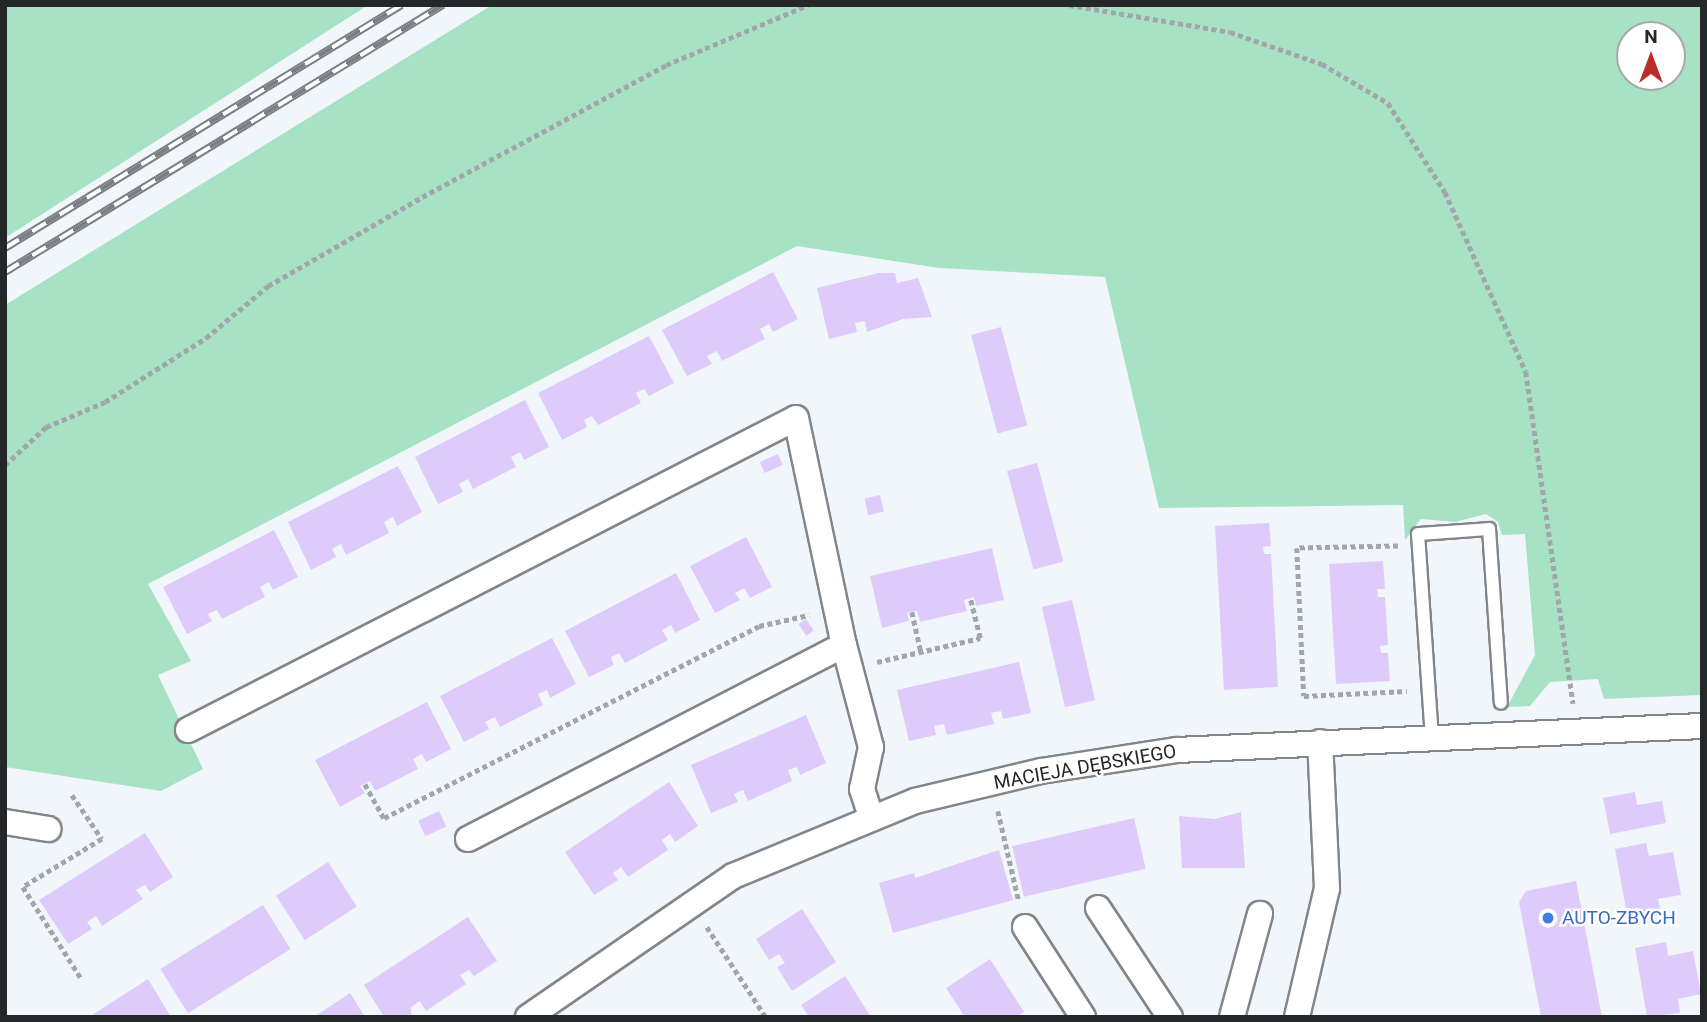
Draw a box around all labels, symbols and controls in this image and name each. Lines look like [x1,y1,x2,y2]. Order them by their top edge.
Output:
north arrow [1616,21,1686,91]
text: N [1644,25,1658,48]
street label: MACIEJA DĘBSKIEGO [992,740,1178,794]
place label: AUTO-ZBYCH [1562,907,1676,929]
marker: AUTO-ZBYCH [1540,910,1556,926]

